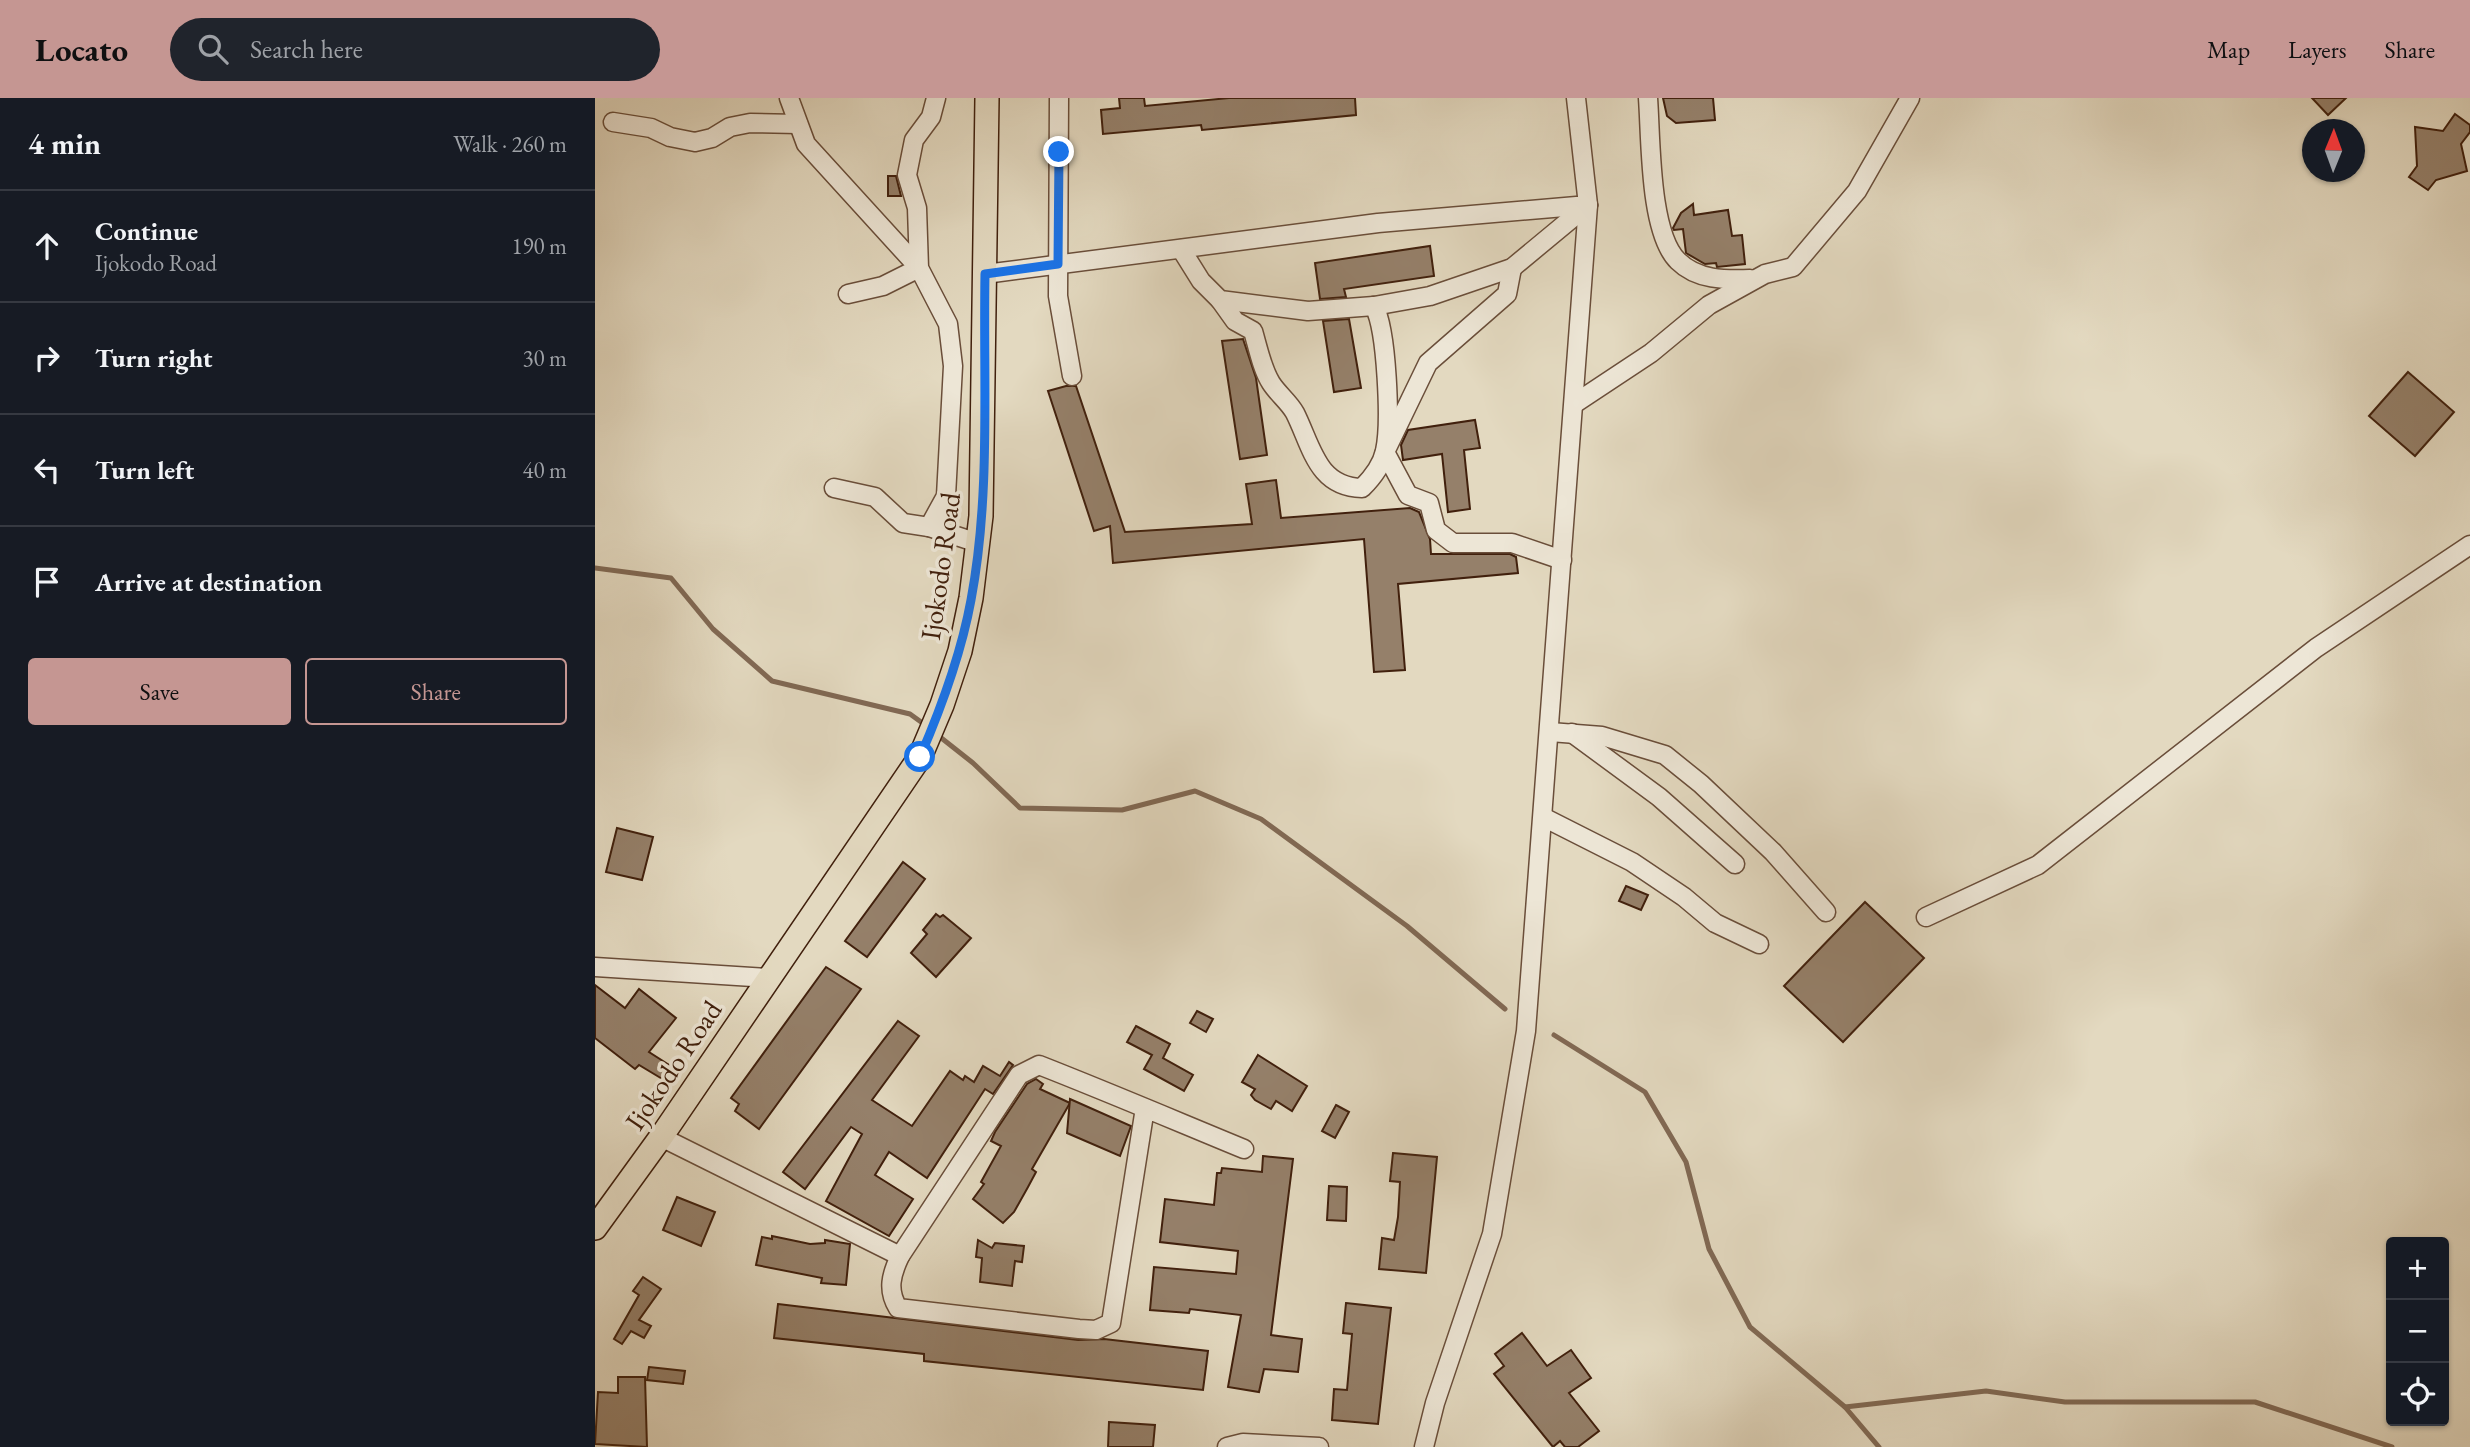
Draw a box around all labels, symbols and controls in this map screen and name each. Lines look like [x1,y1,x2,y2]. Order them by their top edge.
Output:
search box [170,18,660,81]
text: Locato [35,28,128,71]
icon: search [194,30,232,68]
text: Search here [250,32,363,66]
text: Map [2207,34,2250,65]
text: Layers [2288,34,2347,65]
text: Share [2385,34,2435,65]
north arrow [2302,119,2365,182]
text: 4 min [28,124,101,163]
text: Walk · 260 m [453,129,567,159]
route end [1043,136,1074,167]
text: Continue [95,214,198,248]
icon: ahead [28,227,66,265]
text: 190 m [511,231,567,261]
text: Ijokodo Road [95,248,217,278]
icon: right [28,339,66,377]
text: Turn right [95,341,213,375]
text: 30 m [522,343,567,373]
icon: left [28,451,66,489]
text: Turn left [95,453,194,487]
text: 40 m [522,455,567,485]
street label: Ijokodo Road [912,489,968,642]
icon: arrive [28,563,66,601]
text: Arrive at destination [95,565,322,599]
button: Save [28,658,291,725]
button: Share [305,658,567,725]
route start [904,741,935,772]
street label: Ijokodo Road [617,993,730,1137]
map controls [2386,1237,2449,1426]
button: + [2386,1237,2449,1300]
button: − [2386,1300,2449,1363]
button: locate [2386,1363,2449,1426]

